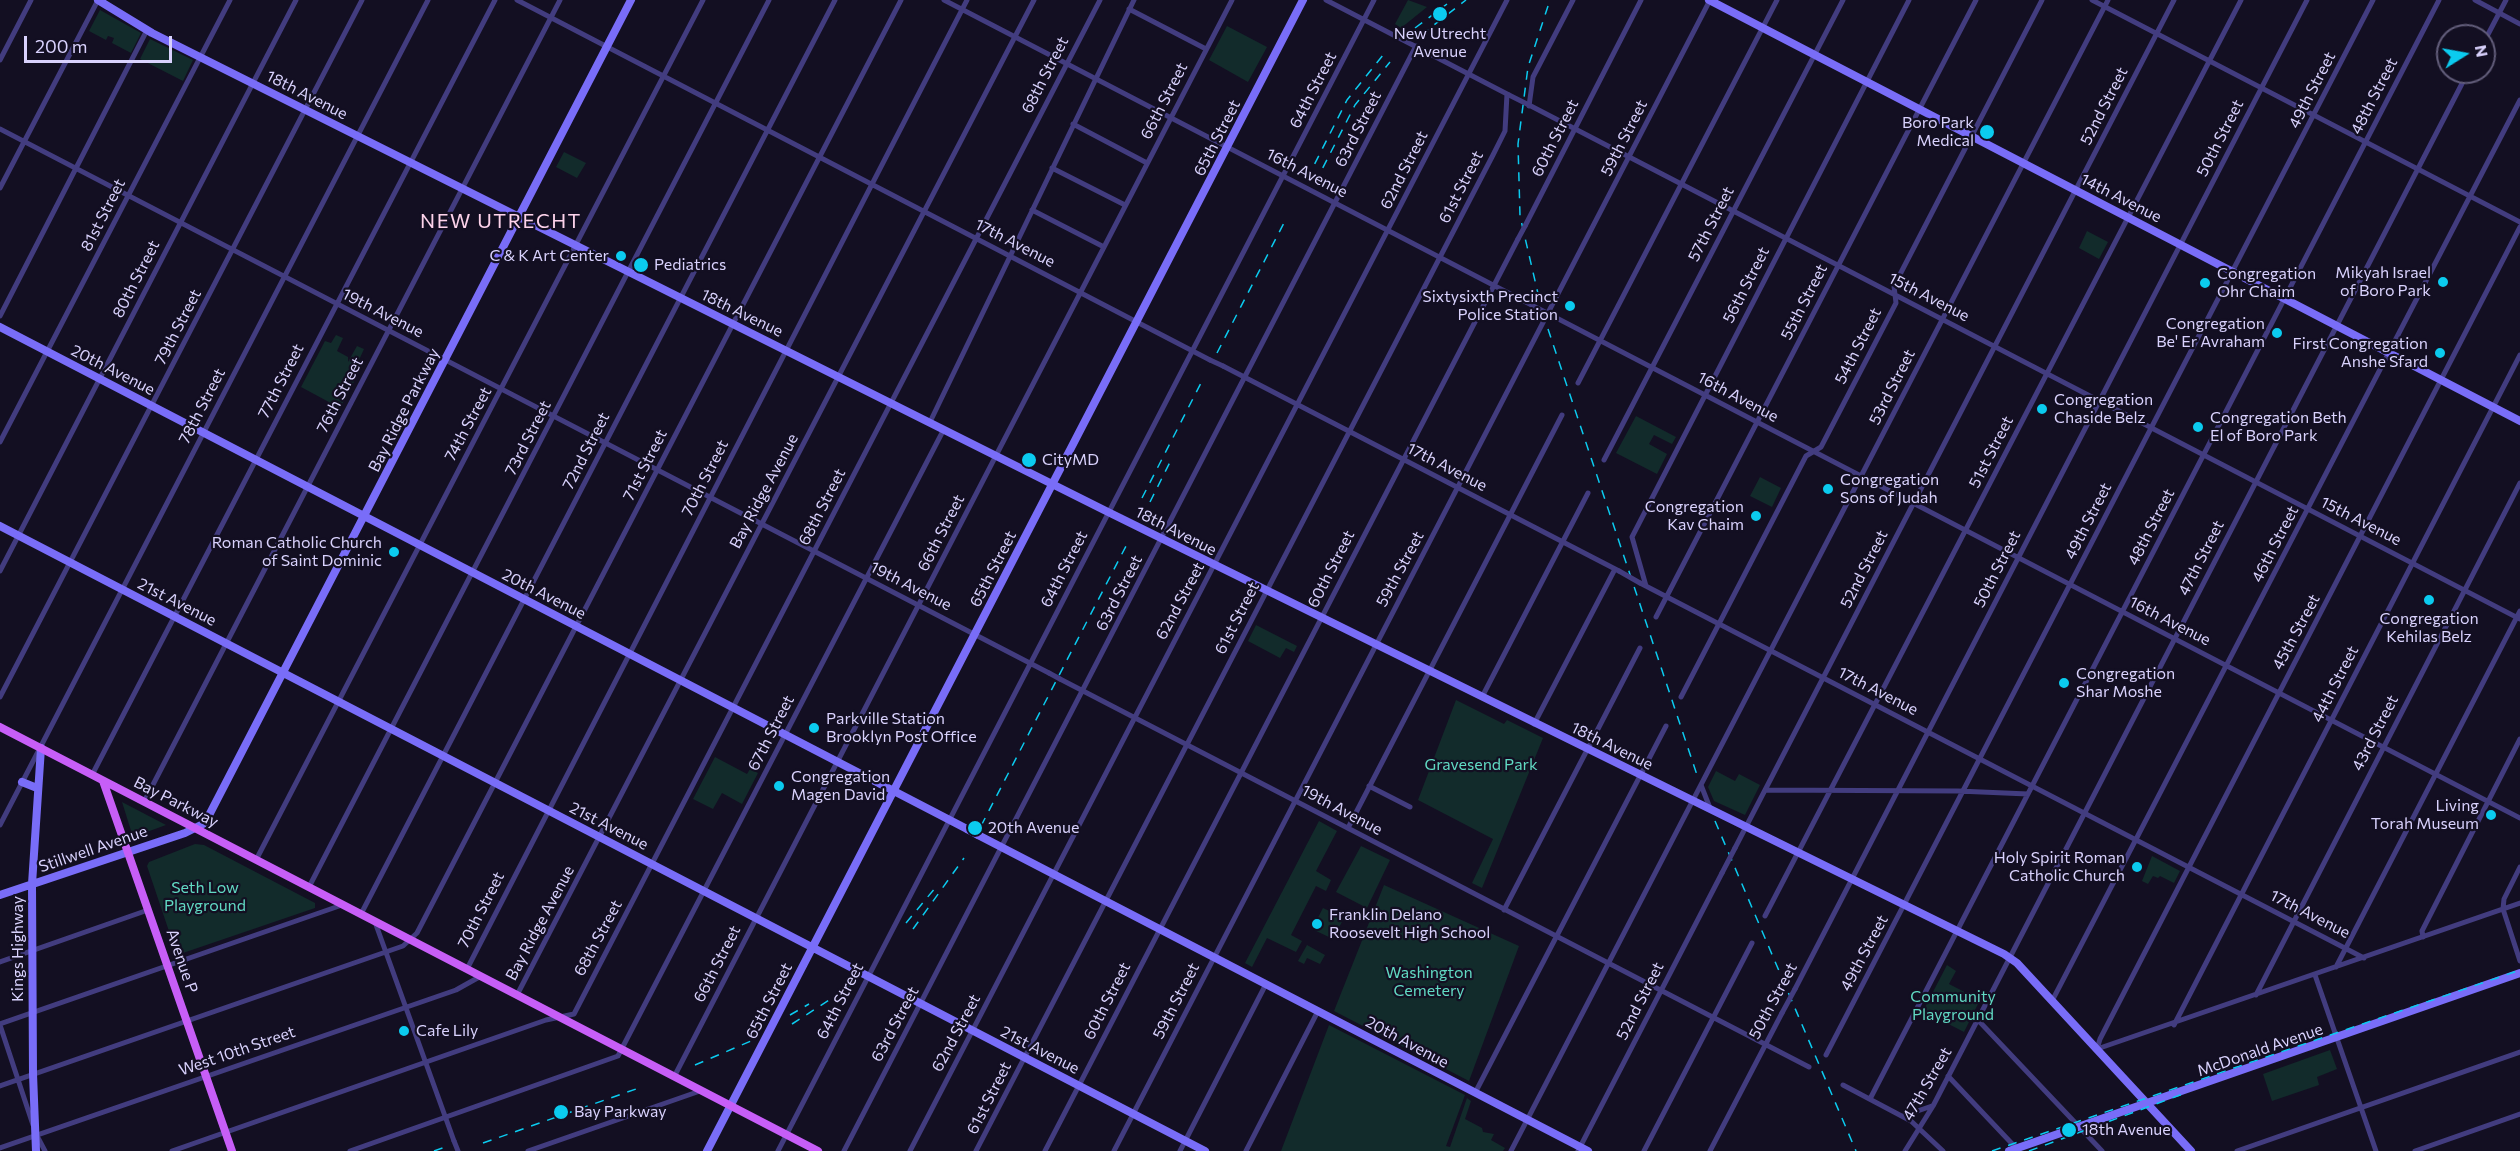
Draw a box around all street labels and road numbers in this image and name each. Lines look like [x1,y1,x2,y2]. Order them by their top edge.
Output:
street label: 68th Street [1018,33,1072,117]
street label: 64th Street [1286,49,1340,131]
street label: 49th Street [2285,49,2339,131]
street label: 48th Street [2347,55,2401,137]
street label: 66th Street [1137,59,1191,143]
street label: 52nd Street [2076,64,2132,148]
street label: 18th Avenue [263,66,351,124]
street label: 63rd Street [1331,88,1385,170]
street label: 60th Street [1527,96,1583,180]
street label: 50th Street [2192,96,2248,180]
street label: 65th Street [1190,97,1244,179]
street label: 59th Street [1597,97,1651,179]
street label: 62nd Street [1376,128,1432,212]
street label: 16th Avenue [1263,144,1351,202]
street label: 61st Street [1435,148,1487,226]
street label: 14th Avenue [2077,169,2165,227]
street label: 81st Street [77,176,129,254]
street label: 57th Street [1684,183,1738,265]
street label: 17th Avenue [972,215,1058,271]
street label: 80th Street [108,237,164,321]
street label: 56th Street [1719,244,1773,326]
street label: 55th Street [1777,261,1831,343]
street label: 15th Avenue [1885,268,1973,326]
street label: 19th Avenue [339,284,427,342]
street label: 18th Avenue [698,285,786,341]
street label: 79th Street [151,286,205,368]
street label: 54th Street [1831,305,1885,387]
street label: 20th Avenue [68,341,158,399]
street label: 77th Street [254,341,308,421]
street label: Bay Ridge Parkway [364,345,444,475]
street label: 53rd Street [1865,346,1919,428]
street label: 76th Street [313,354,367,436]
street label: 78th Street [175,365,229,447]
street label: 16th Avenue [1694,368,1782,426]
street label: 74th Street [440,384,496,464]
street label: 73rd Street [501,397,555,479]
street label: 72nd Street [558,409,614,493]
street label: 51st Street [1965,413,2017,491]
street label: 71st Street [619,426,671,504]
street label: Bay Ridge Avenue [726,430,802,552]
street label: 70th Street [678,437,732,519]
street label: 17th Avenue [1404,439,1490,495]
street label: 68th Street [795,465,849,549]
street label: 49th Street [2061,480,2115,562]
street label: 48th Street [2124,486,2178,568]
street label: 66th Street [914,491,968,575]
street label: 15th Avenue [2317,492,2405,550]
street label: 18th Avenue [1132,502,1220,560]
street label: 46th Street [2248,503,2302,585]
street label: 47th Street [2174,517,2228,599]
street label: 60th Street [1303,527,1359,611]
street label: 52nd Street [1836,527,1892,611]
street label: 50th Street [1969,527,2025,611]
street label: 65th Street [966,528,1020,610]
street label: 64th Street [1037,528,1091,610]
street label: 59th Street [1372,528,1428,610]
street label: 63rd Street [1092,552,1146,634]
street label: 19th Avenue [867,557,955,615]
street label: 62nd Street [1152,559,1208,643]
street label: 20th Avenue [499,565,589,623]
street label: 21st Avenue [134,574,220,630]
street label: 61st Street [1211,579,1263,657]
street label: 45th Street [2268,591,2324,673]
street label: 16th Avenue [2126,592,2214,650]
street label: 44th Street [2308,643,2362,725]
street label: 17th Avenue [1835,663,1921,719]
street label: 67th Street [744,692,798,774]
street label: 43rd Street [2348,692,2402,774]
street label: 18th Avenue [1568,718,1656,774]
street label: Bay Parkway [130,772,222,832]
street label: 19th Avenue [1298,781,1386,839]
street label: 21st Avenue [566,798,652,854]
street label: Stillwell Avenue [36,821,150,877]
street label: Bay Ridge Avenue [502,862,578,984]
street label: 70th Street [454,869,508,951]
street label: 17th Avenue [2267,886,2353,942]
street label: Kings Highway [8,896,28,1002]
street label: 68th Street [570,897,626,979]
street label: 49th Street [1836,912,1892,994]
street label: 66th Street [690,922,744,1006]
street label: Avenue P [162,926,202,996]
street label: 60th Street [1079,959,1135,1043]
street label: 52nd Street [1612,959,1668,1043]
street label: 65th Street [742,960,796,1042]
street label: 64th Street [813,960,867,1042]
street label: 59th Street [1149,960,1203,1042]
street label: 50th Street [1745,960,1801,1042]
street label: 63rd Street [867,983,923,1065]
street label: 62nd Street [928,991,984,1075]
street label: 20th Avenue [1362,1012,1452,1072]
street label: McDonald Avenue [2195,1019,2325,1081]
street label: West 10th Street [176,1022,298,1080]
street label: 21st Avenue [997,1022,1083,1078]
street label: 47th Street [1898,1044,1956,1124]
street label: 61st Street [963,1059,1015,1137]

